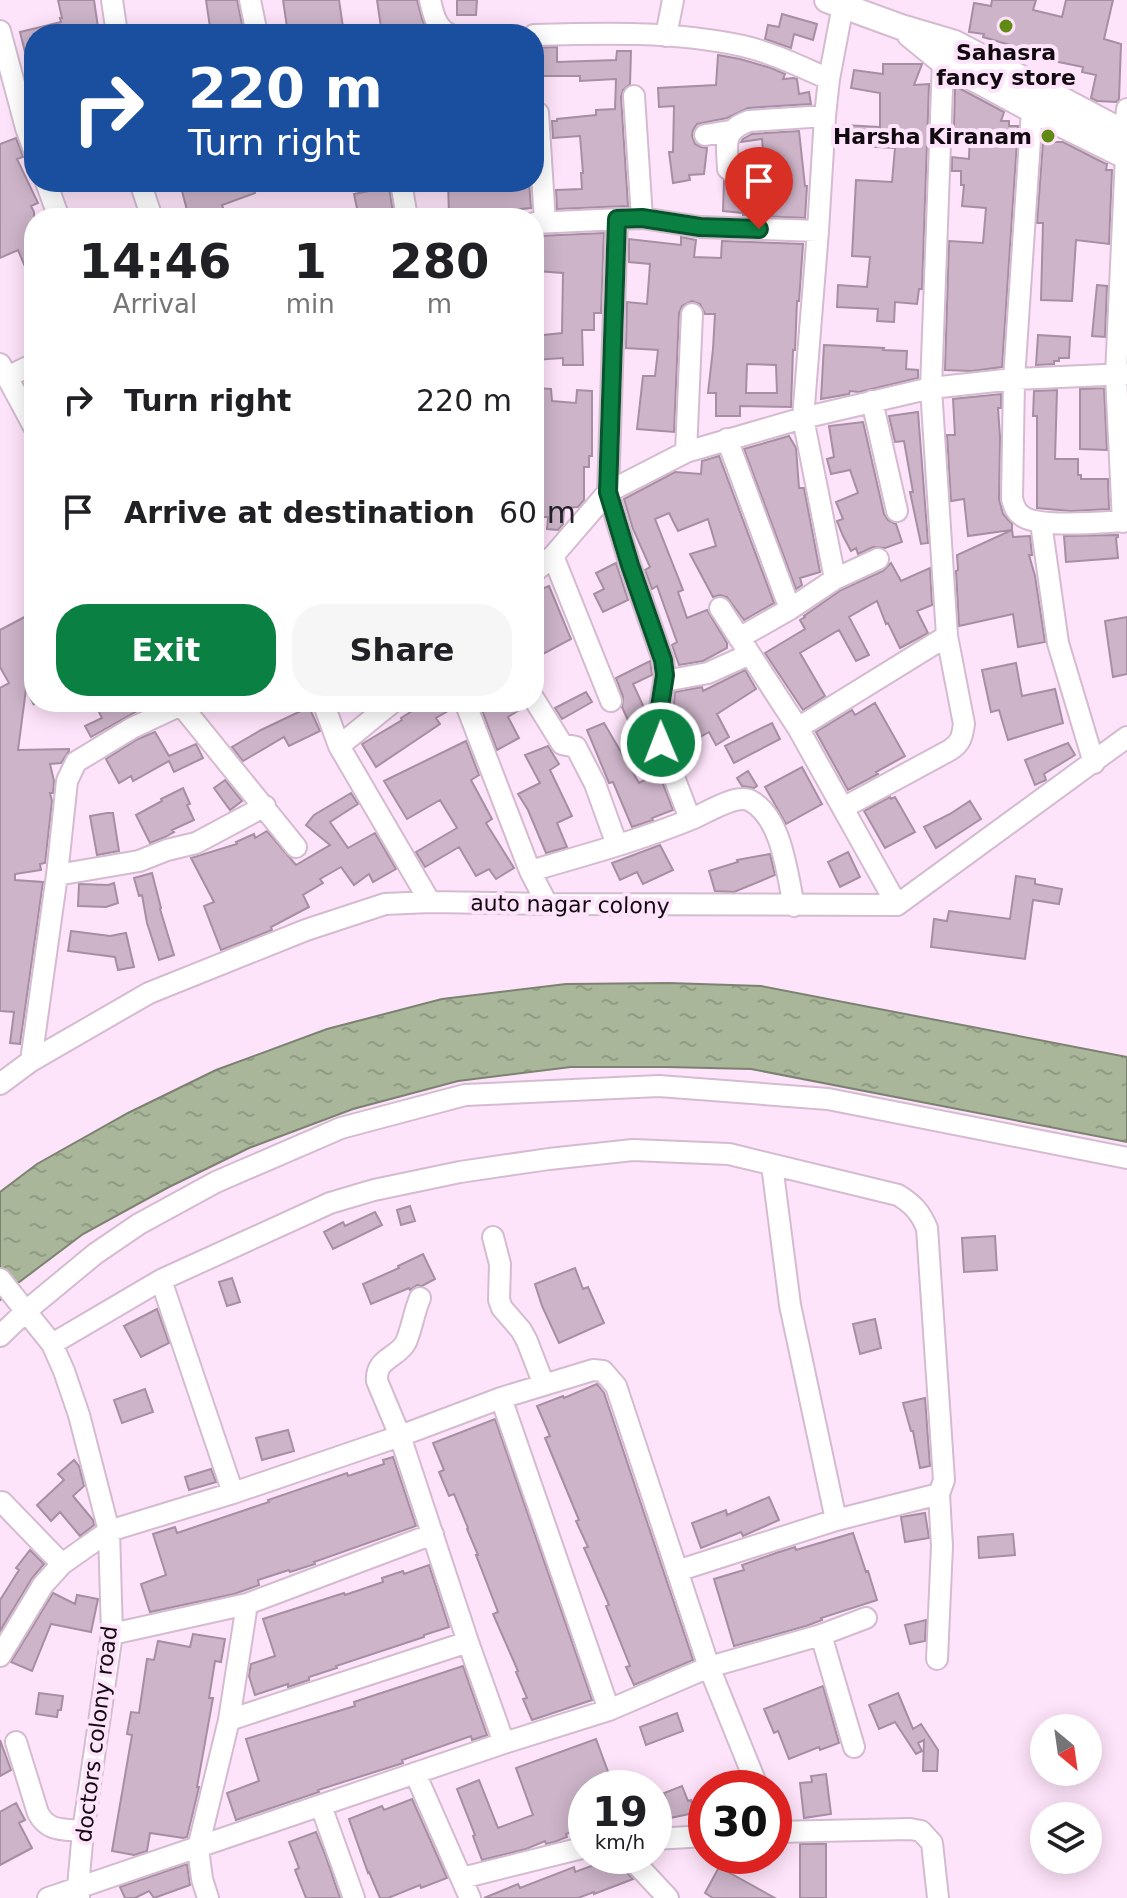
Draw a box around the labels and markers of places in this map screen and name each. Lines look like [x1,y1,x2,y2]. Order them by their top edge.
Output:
marker: Sahasra fancy store [997,17,1015,35]
place label: Sahasra fancy store [936,40,1076,90]
place label: Harsha Kiranam [833,124,1032,149]
marker: Harsha Kiranam [1039,127,1057,145]
pin [725,147,793,229]

